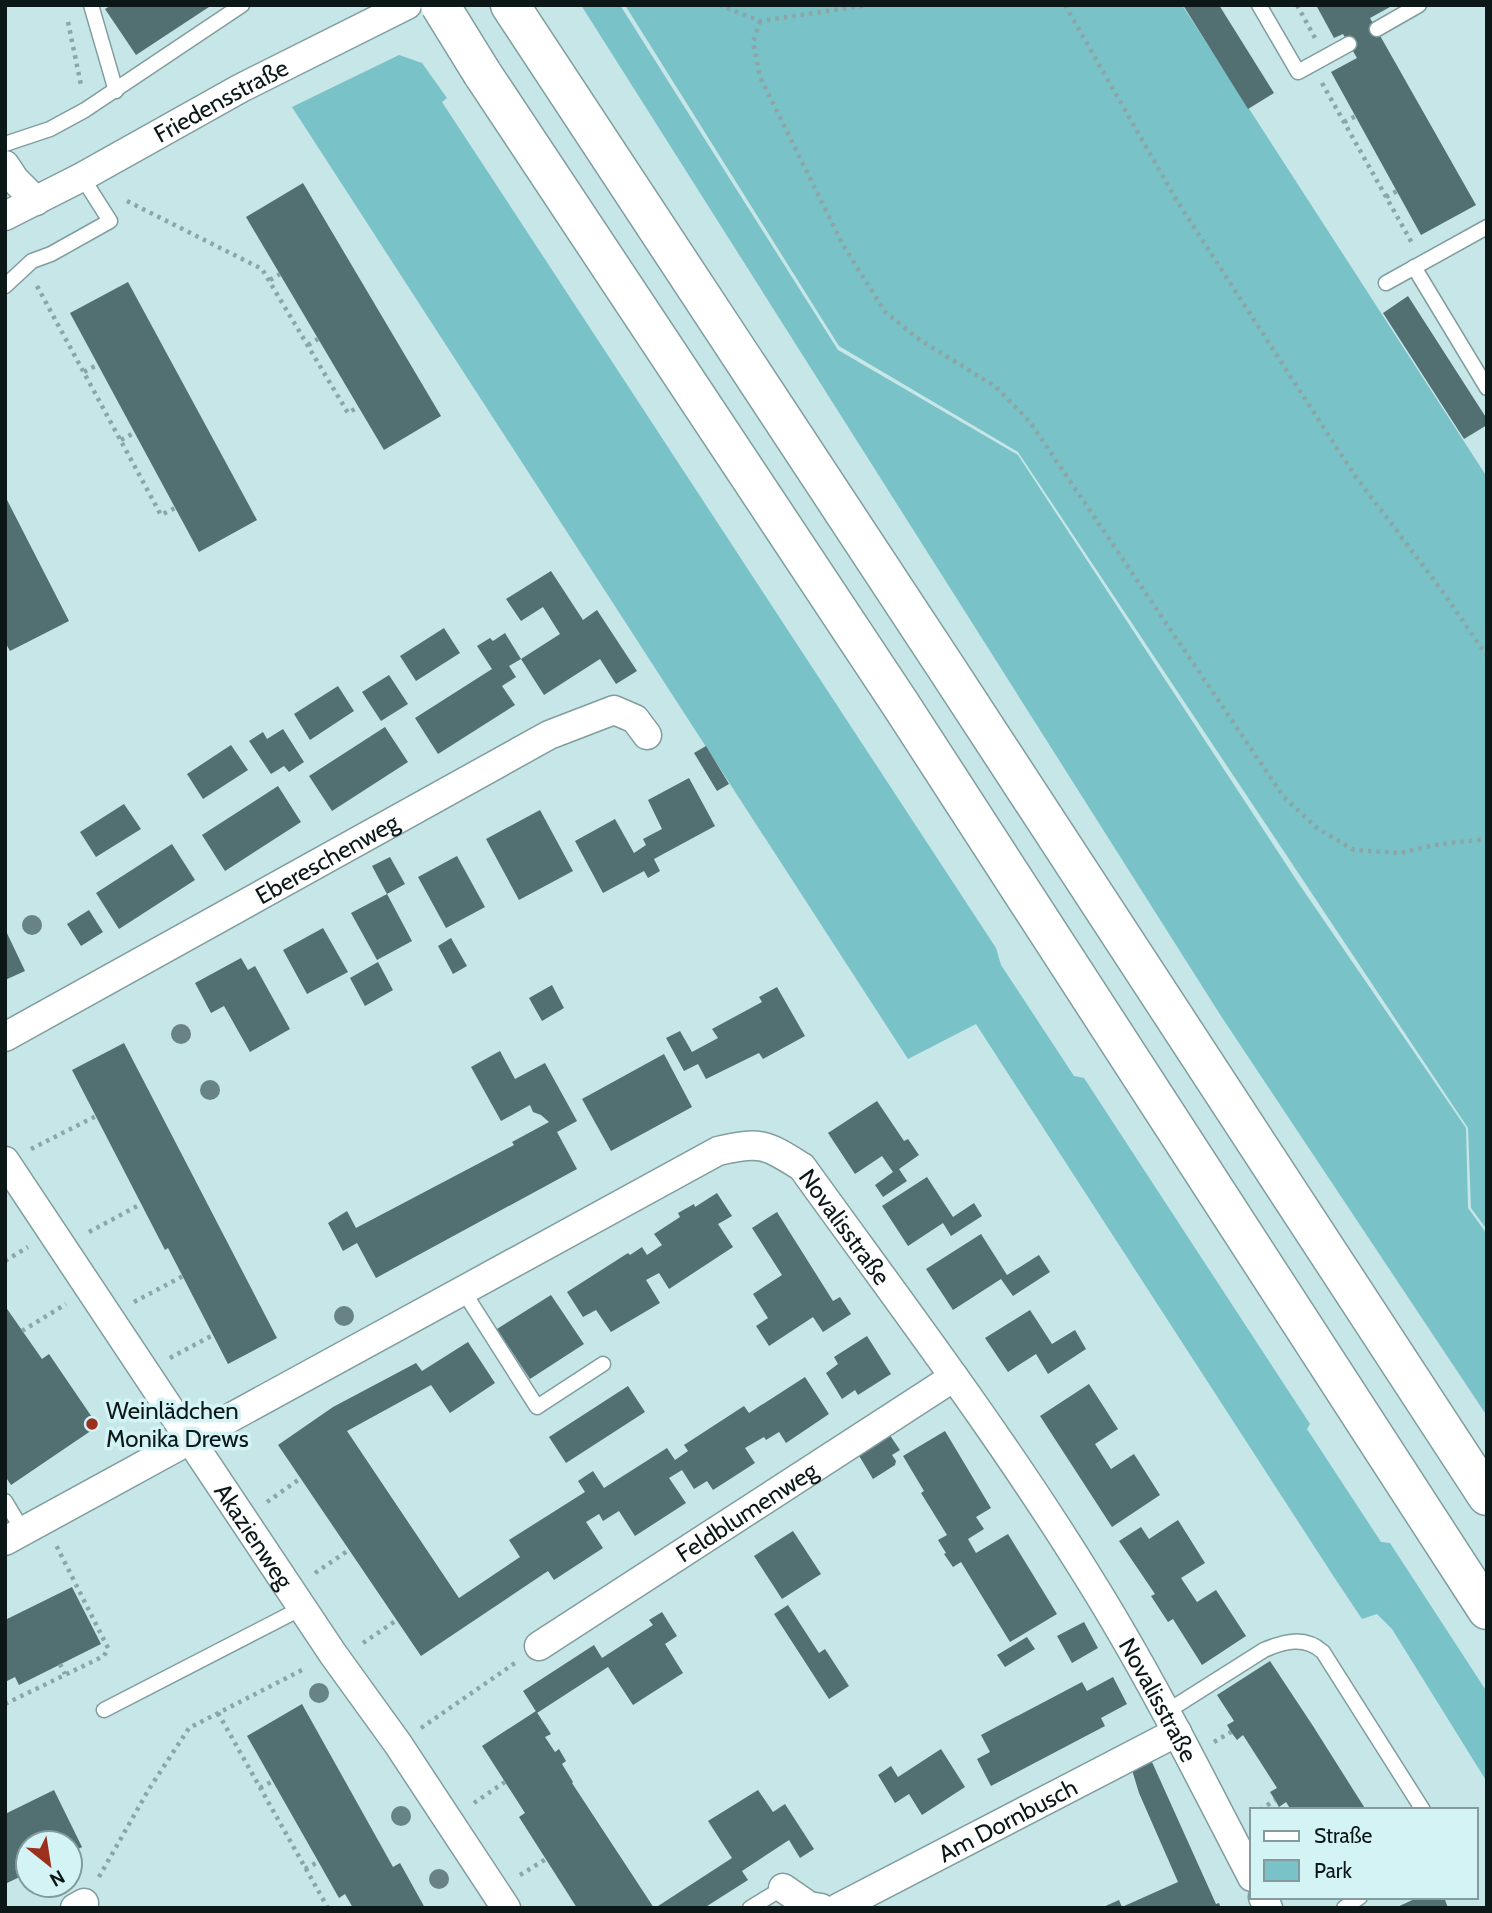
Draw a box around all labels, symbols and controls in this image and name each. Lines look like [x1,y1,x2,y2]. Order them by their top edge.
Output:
street label: Friedensstraße [149,52,293,148]
street label: Ebereschenweg [250,807,404,910]
street label: Novalisstraße [793,1163,897,1290]
place label: Weinlädchen Monika Drews [106,1396,249,1453]
marker: Weinlädchen Monika Drews [84,1416,100,1432]
street label: Feldblumenweg [670,1455,823,1568]
street label: Akazienweg [209,1478,300,1595]
street label: Novalisstraße [1113,1633,1204,1766]
street label: Am Dornbusch [933,1772,1082,1868]
legend [1250,1808,1478,1899]
text: Straße [1314,1823,1373,1848]
north arrow [14,1829,84,1899]
text: Park [1314,1858,1352,1883]
text: N [46,1865,69,1892]

